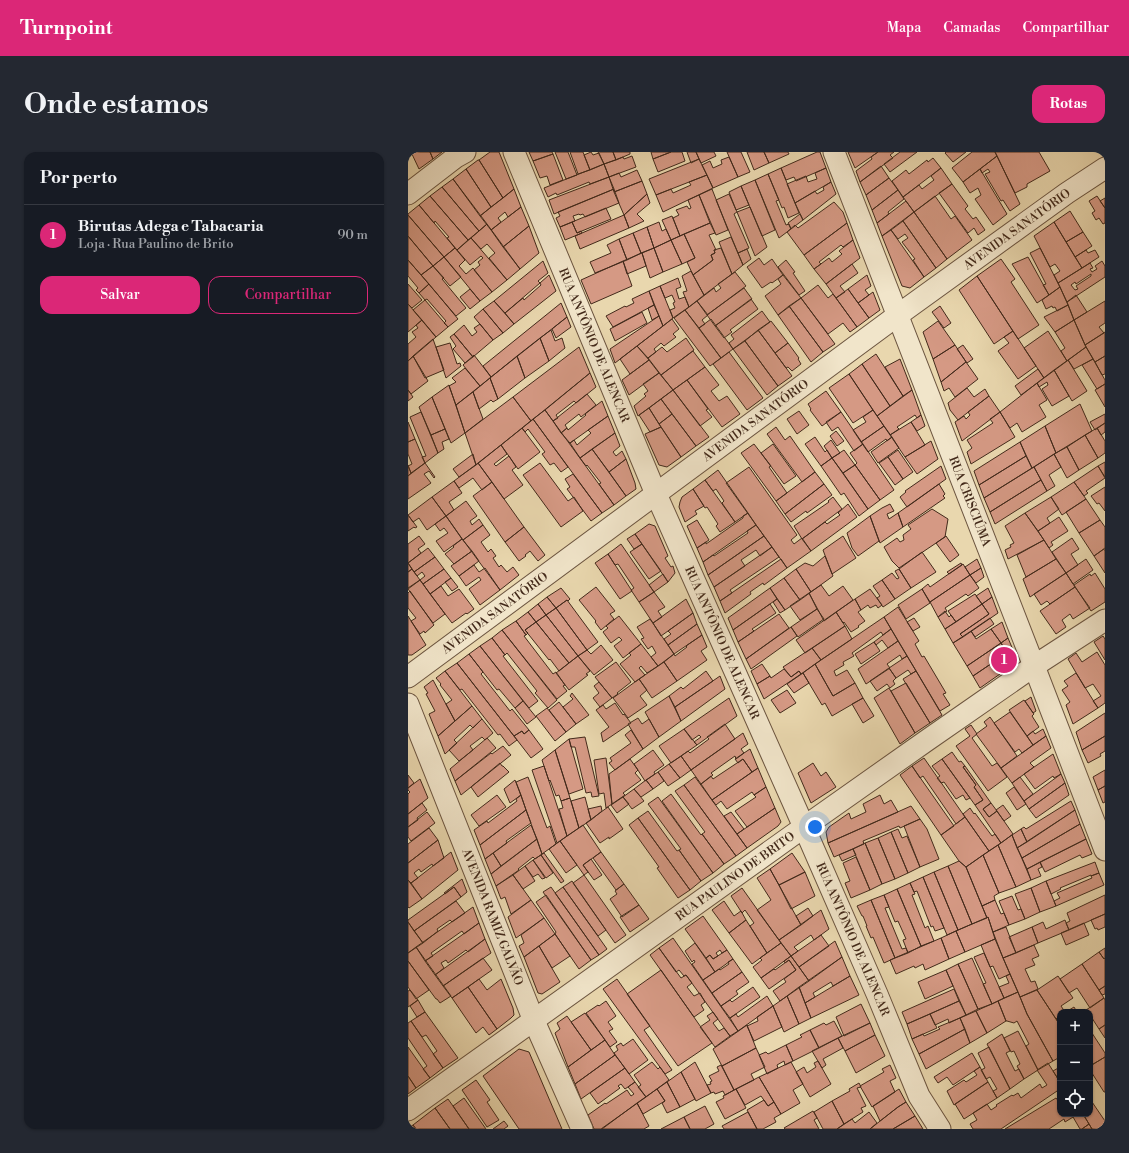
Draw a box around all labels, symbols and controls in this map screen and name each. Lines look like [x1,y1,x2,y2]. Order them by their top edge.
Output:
text: Turnpoint [20,16,113,40]
text: Mapa [887,19,921,37]
text: Camadas [943,19,1000,37]
text: Compartilhar [1022,19,1109,37]
button: Rotas [1032,85,1105,123]
text: Onde estamos [24,87,209,122]
text: Por perto [40,167,117,189]
street label: AVENIDA SANATÓRIO [960,186,1074,274]
text: Birutas Adega e Tabacaria [78,217,264,236]
text: 1 [50,227,56,243]
text: 90 m [337,227,368,243]
text: Loja · Rua Paulino de Brito [78,236,234,252]
street label: RUA ANTÔNIO DE ALENCAR [555,266,633,425]
button: Salvar [40,276,200,314]
button: Compartilhar [208,276,368,314]
street label: AVENIDA SANATÓRIO [699,376,812,466]
street label: RUA CRISCIÚMA [945,454,994,550]
street label: RUA ANTÔNIO DE ALENCAR [681,564,762,722]
street label: AVENIDA SANATÓRIO [438,569,551,658]
pin: 1 [991,645,1017,675]
your location [805,817,825,837]
street label: RUA PAULINO DE BRITO [673,829,798,924]
street label: AVENIDA RAMIZ GALVÃO [458,845,526,988]
street label: RUA ANTÔNIO DE ALENCAR [812,860,892,1019]
map controls [1057,1009,1093,1117]
button: + [1057,1009,1093,1045]
button: − [1057,1045,1093,1081]
button: locate [1057,1081,1093,1117]

